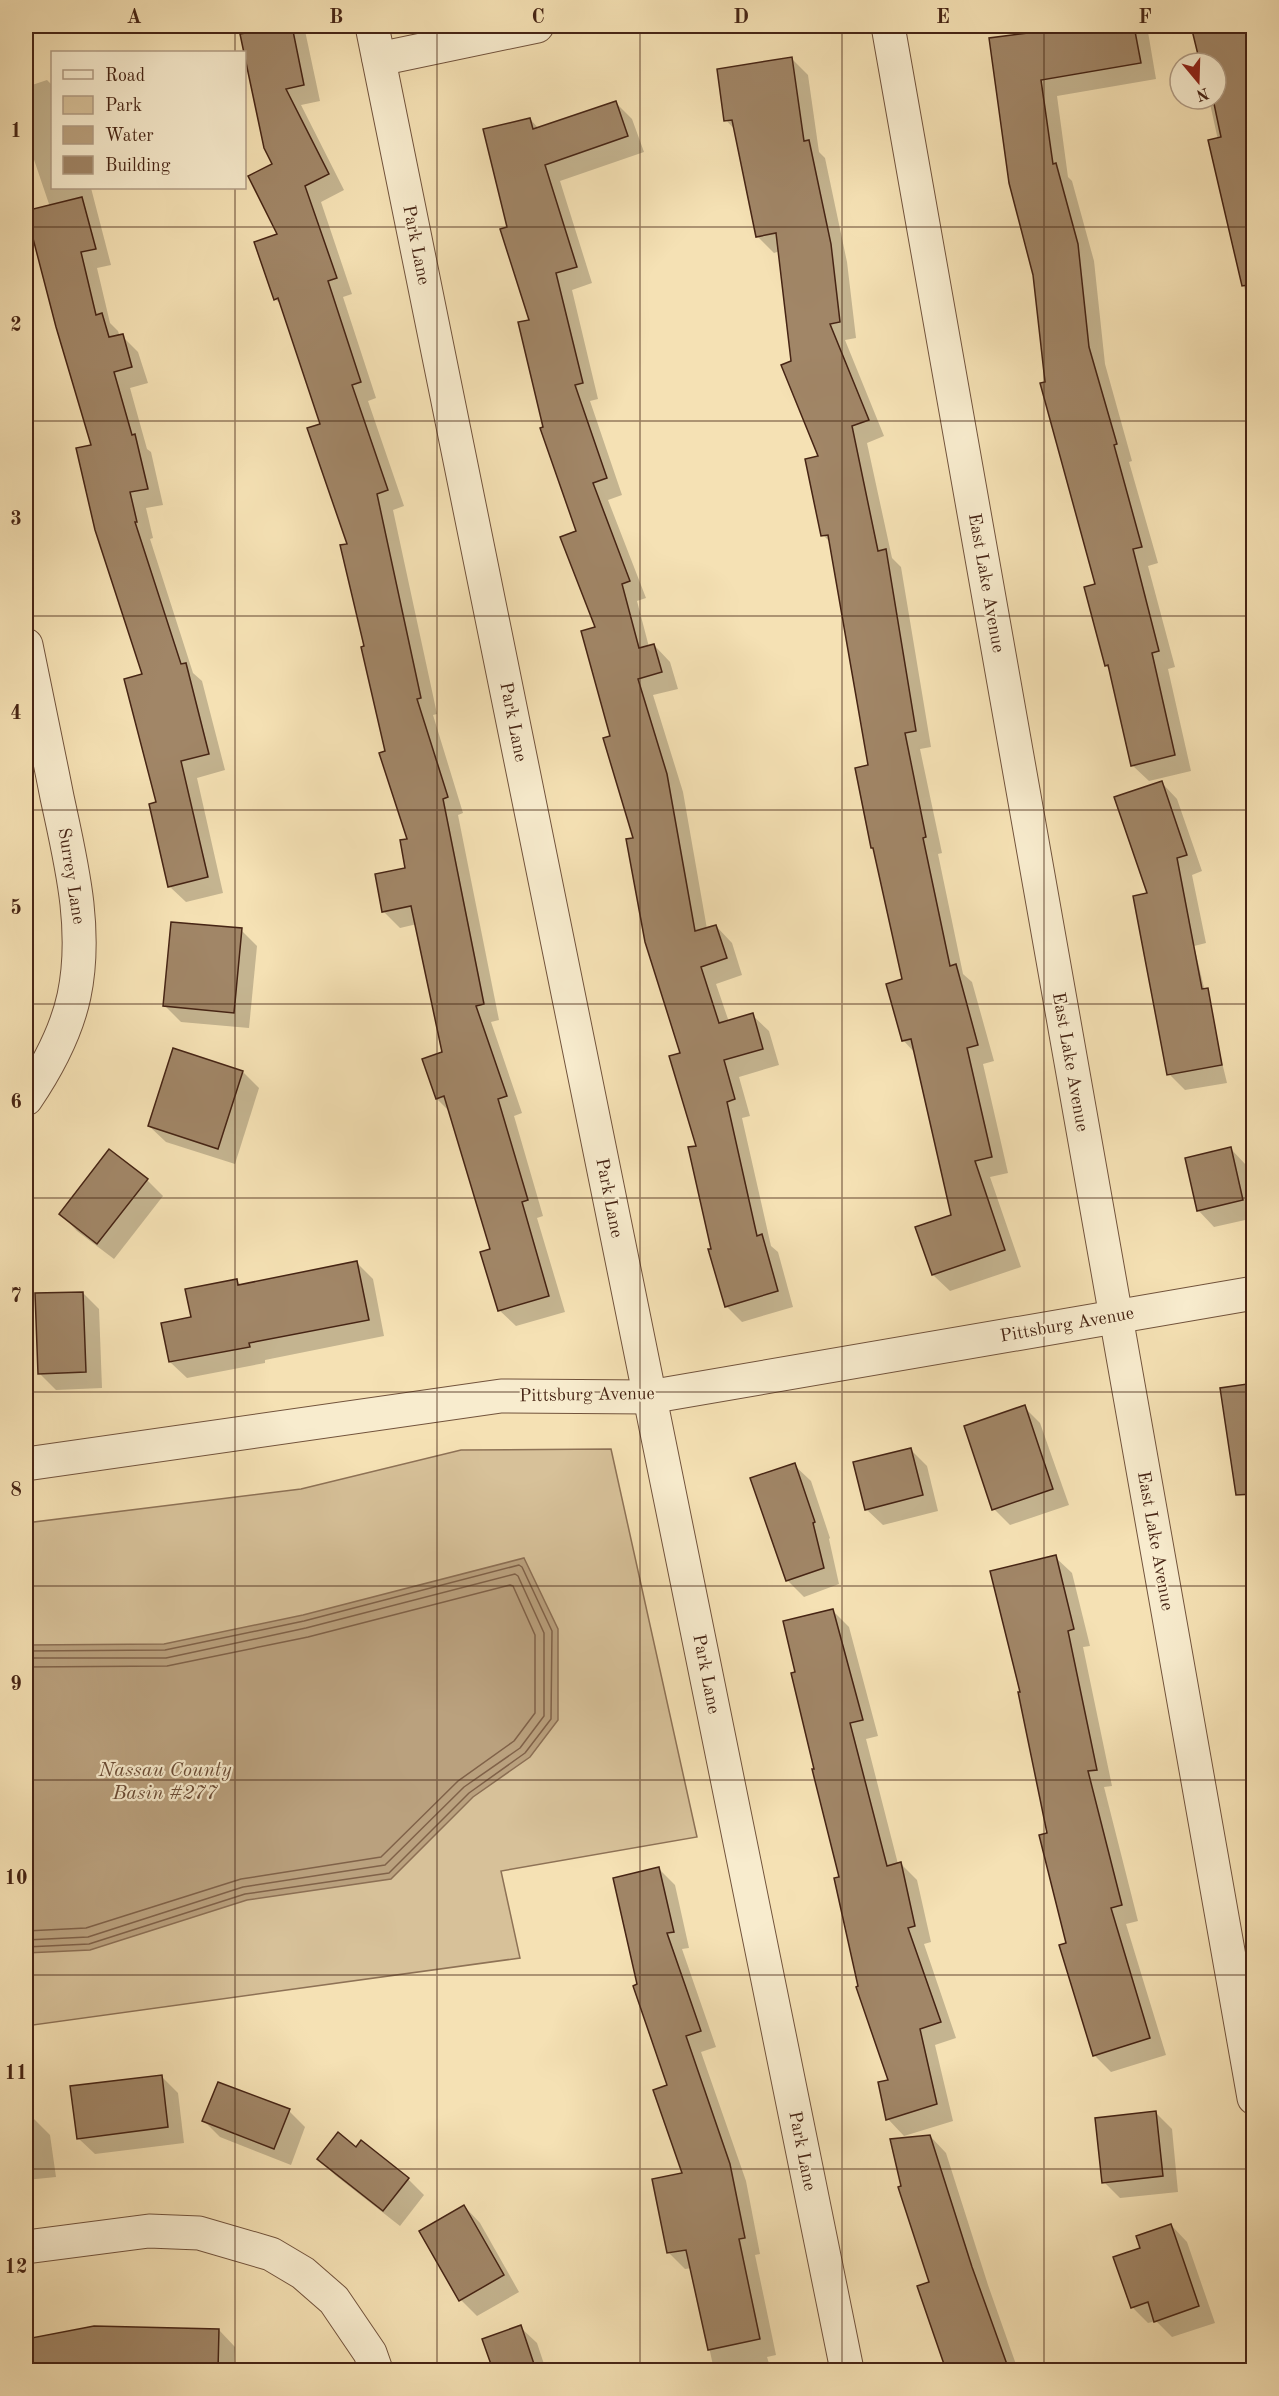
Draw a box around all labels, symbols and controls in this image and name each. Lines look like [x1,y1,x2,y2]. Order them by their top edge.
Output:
text: A [126,8,142,28]
text: B [329,8,343,28]
text: C [531,8,545,28]
text: D [733,8,749,28]
text: E [936,8,950,28]
text: F [1138,8,1152,28]
legend [51,51,246,189]
north arrow [1168,51,1228,111]
text: Road [105,67,145,85]
text: N [1193,84,1211,103]
text: Park [105,97,142,115]
text: 1 [10,122,22,142]
text: Water [105,127,154,145]
text: Building [105,157,171,175]
street label: Park Lane [399,203,433,287]
text: 2 [10,316,22,336]
text: 3 [10,510,22,530]
street label: East Lake Avenue [965,512,1007,654]
street label: Park Lane [496,680,530,764]
text: 4 [10,704,22,724]
street label: Surrey Lane [54,827,88,925]
text: 5 [10,898,22,919]
street label: East Lake Avenue [1049,991,1091,1133]
text: 6 [10,1093,22,1113]
street label: Park Lane [592,1156,626,1240]
text: 7 [10,1287,22,1307]
street label: Pittsburg Avenue [999,1304,1135,1346]
street label: Pittsburg Avenue [519,1385,655,1405]
street label: East Lake Avenue [1134,1470,1176,1612]
text: 8 [10,1481,22,1501]
street label: Park Lane [689,1632,723,1716]
text: 9 [10,1675,22,1695]
water label: Nassau County Basin #277 [97,1761,232,1804]
text: 10 [4,1869,28,1889]
text: 11 [4,2064,28,2084]
street label: Park Lane [785,2109,819,2193]
text: 12 [4,2258,28,2278]

